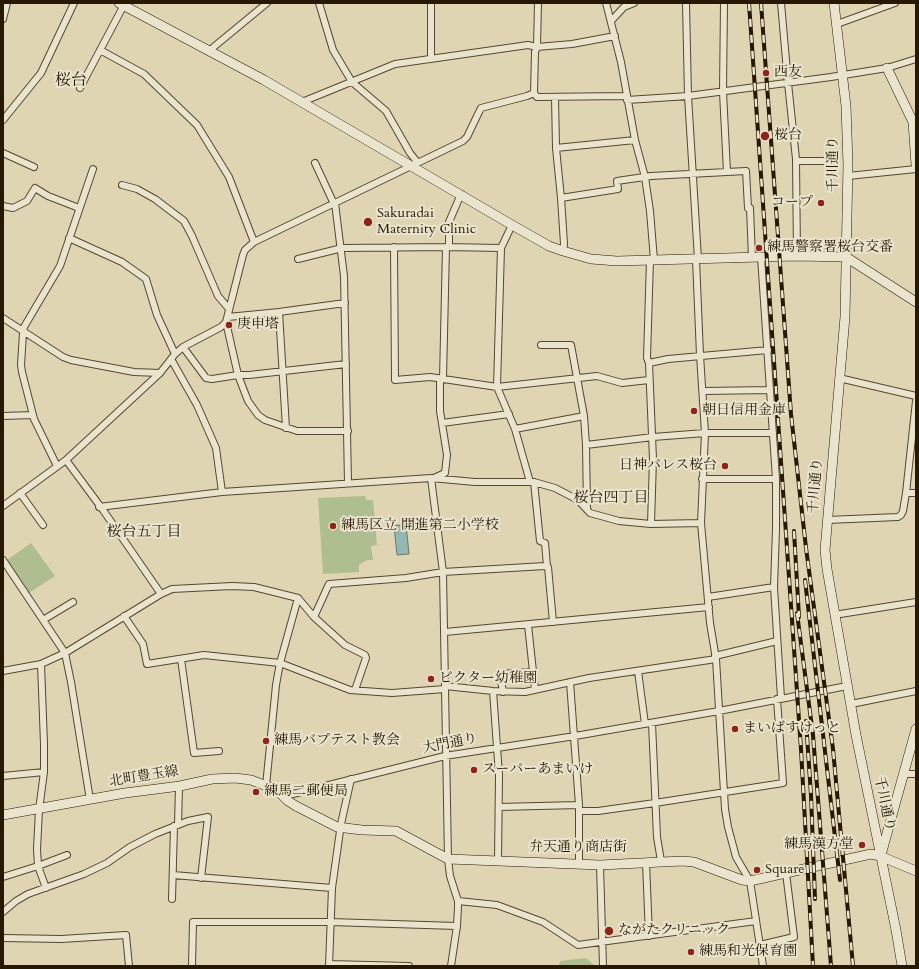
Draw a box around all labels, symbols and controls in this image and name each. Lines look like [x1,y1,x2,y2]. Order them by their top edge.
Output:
place label: 西友 [774,65,802,81]
marker: 西友 [761,68,771,78]
district label: 桜台 [55,71,87,91]
place label: 桜台 [774,128,802,144]
marker: 桜台 [759,130,771,142]
street label: 千川通り [826,136,842,192]
place label: コープ [771,195,813,211]
marker: コープ [816,198,826,208]
place label: Sakuradai Maternity Clinic [377,206,476,238]
marker: Sakuradai Maternity Clinic [362,216,374,228]
place label: 練馬警察署桜台交番 [767,240,893,256]
marker: 練馬警察署桜台交番 [754,243,764,253]
place label: 庚申塔 [237,317,279,333]
marker: 庚申塔 [224,320,234,330]
place label: 朝日信用金庫 [702,403,786,419]
marker: 朝日信用金庫 [689,406,699,416]
street label: 千川通り [805,457,827,515]
place label: 日神パレス桜台 [619,458,717,474]
marker: 日神パレス桜台 [720,461,730,471]
district label: 桜台四丁目 [574,490,648,508]
place label: 練馬区立 開進第二小学校 [341,518,499,534]
marker: 練馬区立 開進第二小学校 [328,521,338,531]
district label: 桜台五丁目 [107,524,181,542]
place label: ビクター幼稚園 [439,671,537,687]
marker: ビクター幼稚園 [426,674,436,684]
place label: まいばすけっと [743,721,841,737]
marker: まいばすけっと [730,724,740,734]
street label: 大門通り [421,730,479,758]
place label: 練馬バプテスト教会 [274,733,400,749]
marker: 練馬バプテスト教会 [261,736,271,746]
place label: スーパーあまいけ [482,762,593,778]
street label: 北町豊玉線 [108,763,180,791]
marker: スーパーあまいけ [469,765,479,775]
street label: 千川通り [870,775,898,833]
place label: 練馬二郵便局 [264,784,348,800]
marker: 練馬二郵便局 [251,787,261,797]
place label: 練馬漢方堂 [784,837,854,853]
street label: 弁天通り商店街 [529,840,627,856]
marker: 練馬漢方堂 [857,840,867,850]
place label: Square [765,862,805,878]
marker: Square [752,865,762,875]
place label: ながたクリニック [618,923,730,939]
marker: ながたクリニック [603,925,615,937]
place label: 練馬和光保育園 [699,944,797,960]
marker: 練馬和光保育園 [686,947,696,957]

